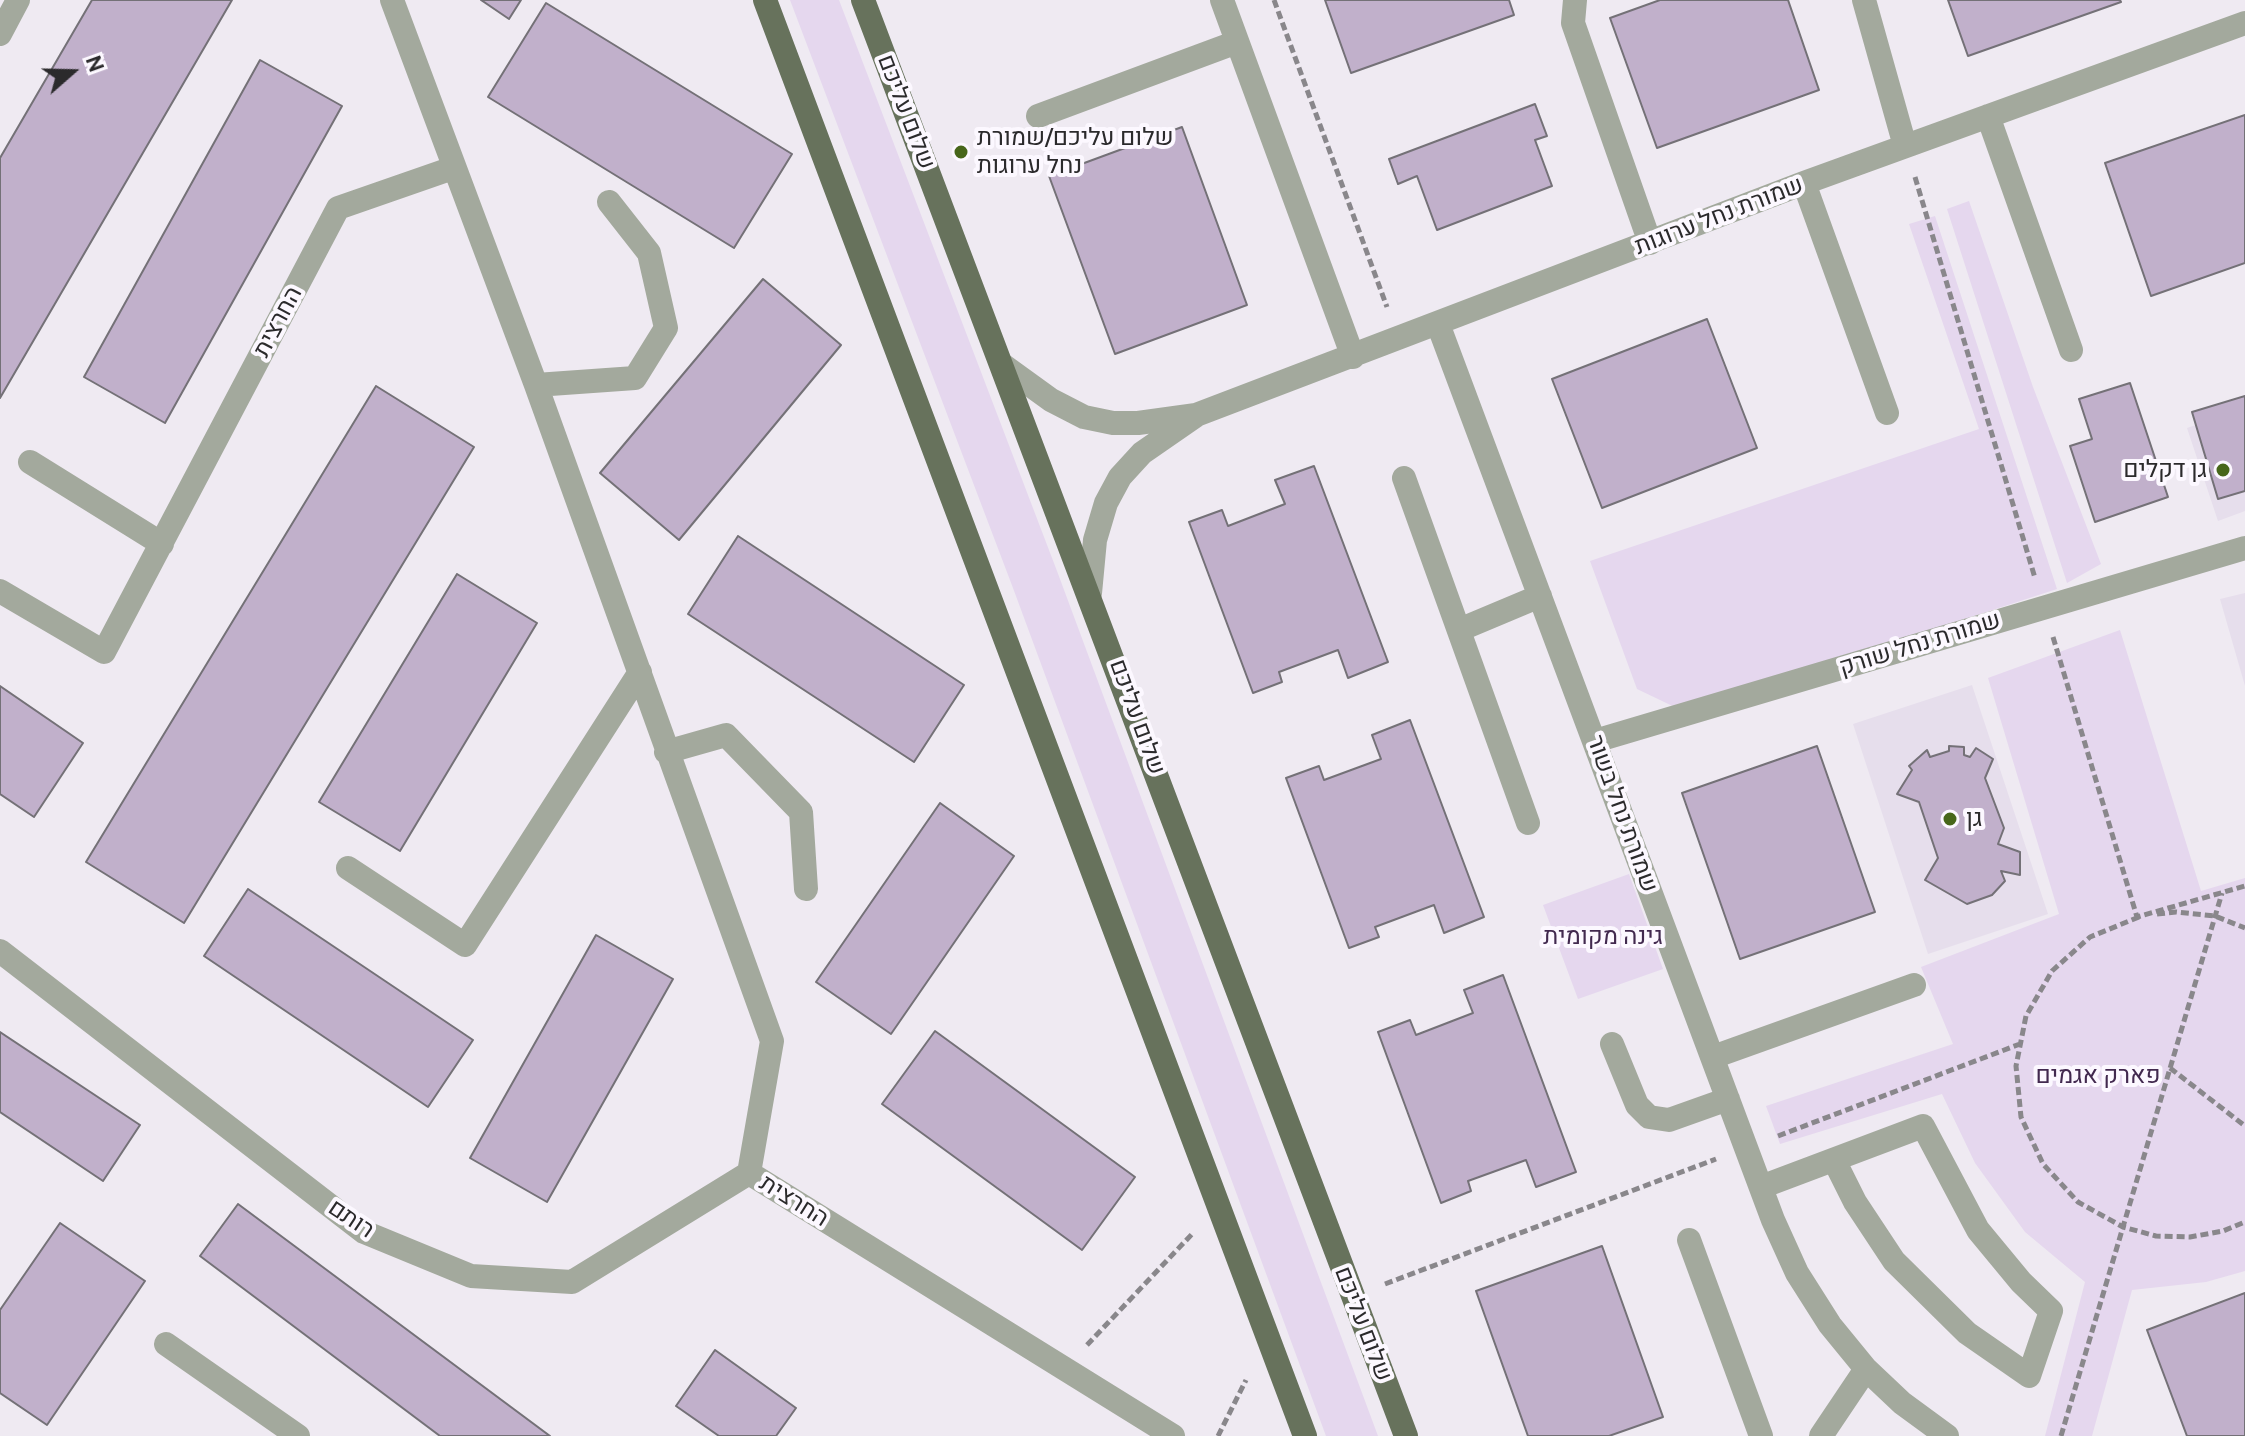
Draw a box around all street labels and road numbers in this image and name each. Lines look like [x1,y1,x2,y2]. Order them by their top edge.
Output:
street label: שלום עליכם [871,50,941,174]
street label: שמורת נחל ערוגות [1630,171,1808,261]
street label: החרצית [247,282,309,362]
street label: שמורת נחל שורק [1836,606,2004,682]
street label: שלום עליכם [1103,655,1171,779]
street label: שמורת נחל בשור [1580,732,1664,896]
street label: החרצית [754,1169,834,1233]
street label: רותם [323,1193,379,1245]
street label: שלום עליכם [1328,1262,1398,1386]

